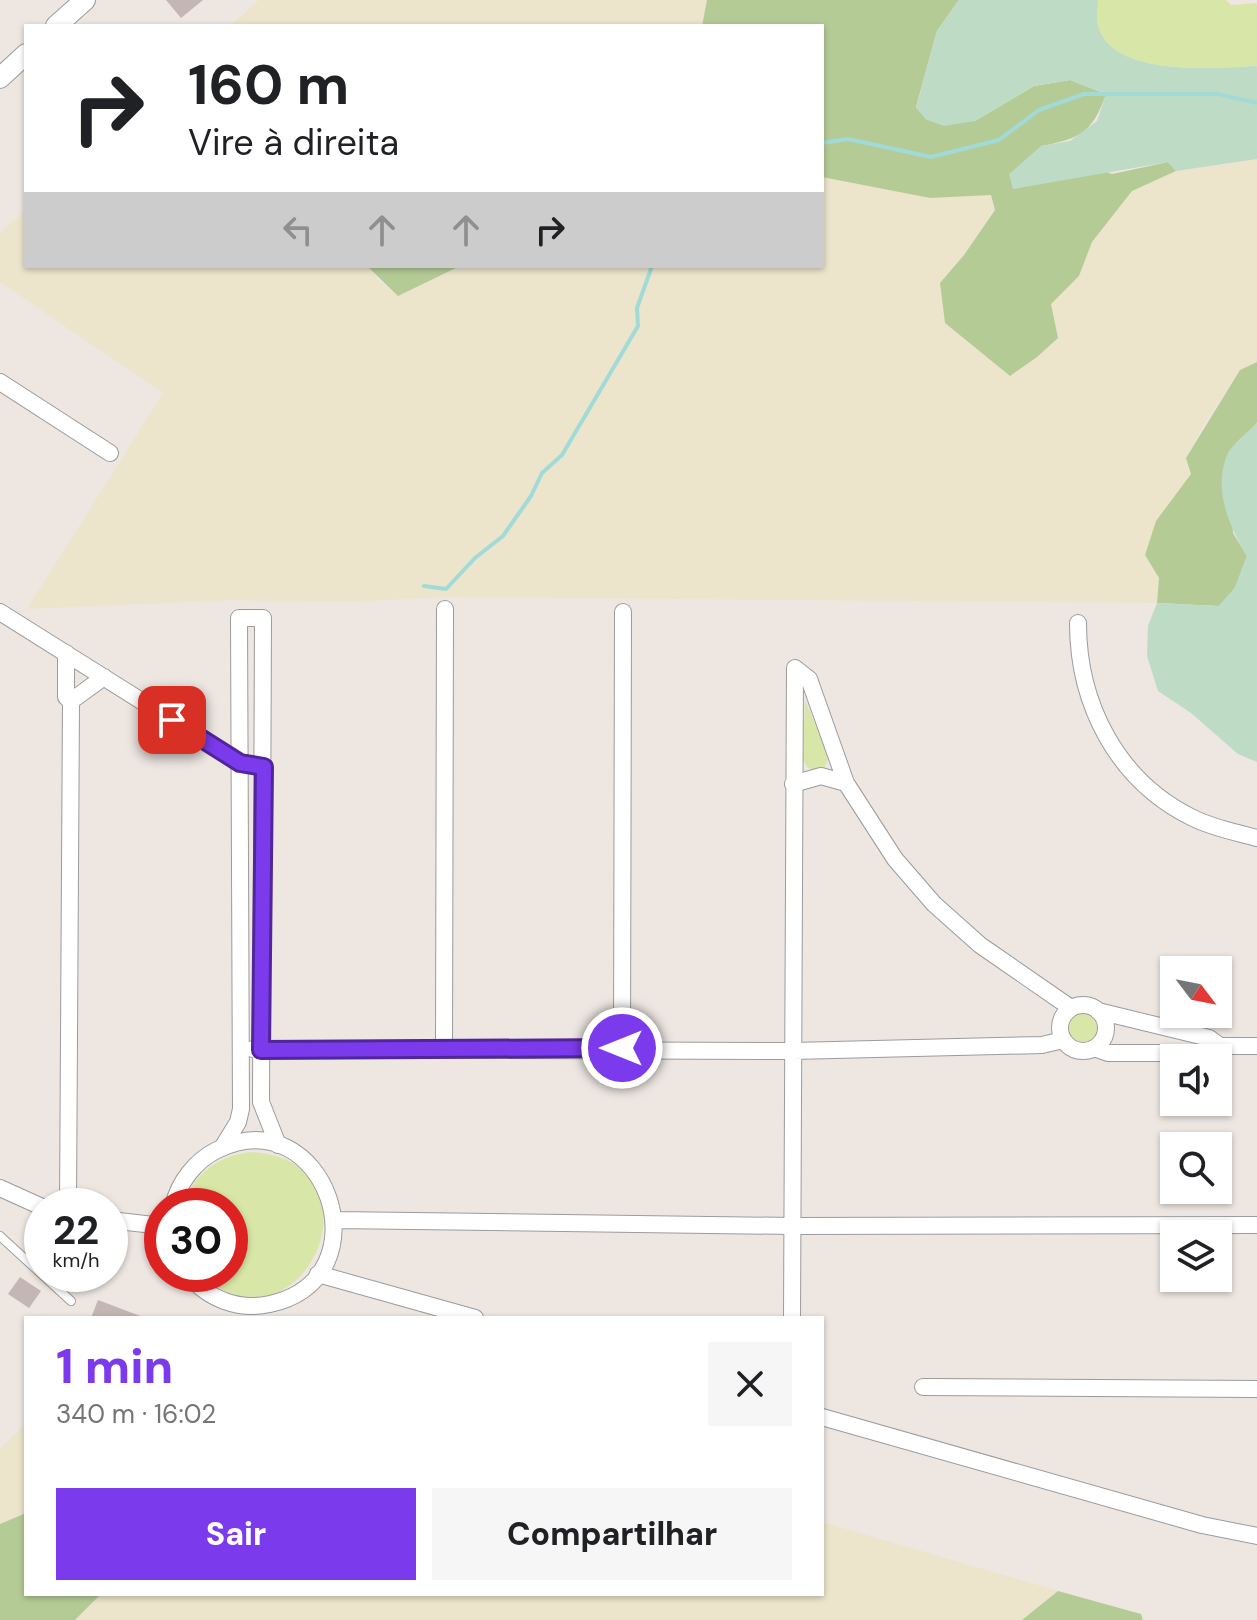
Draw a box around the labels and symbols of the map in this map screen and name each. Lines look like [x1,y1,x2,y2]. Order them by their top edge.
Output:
pin [138,686,206,754]
north arrow [1160,956,1232,1028]
position arrow [580,1006,664,1090]
speed limit sign: 30 [144,1188,248,1292]

